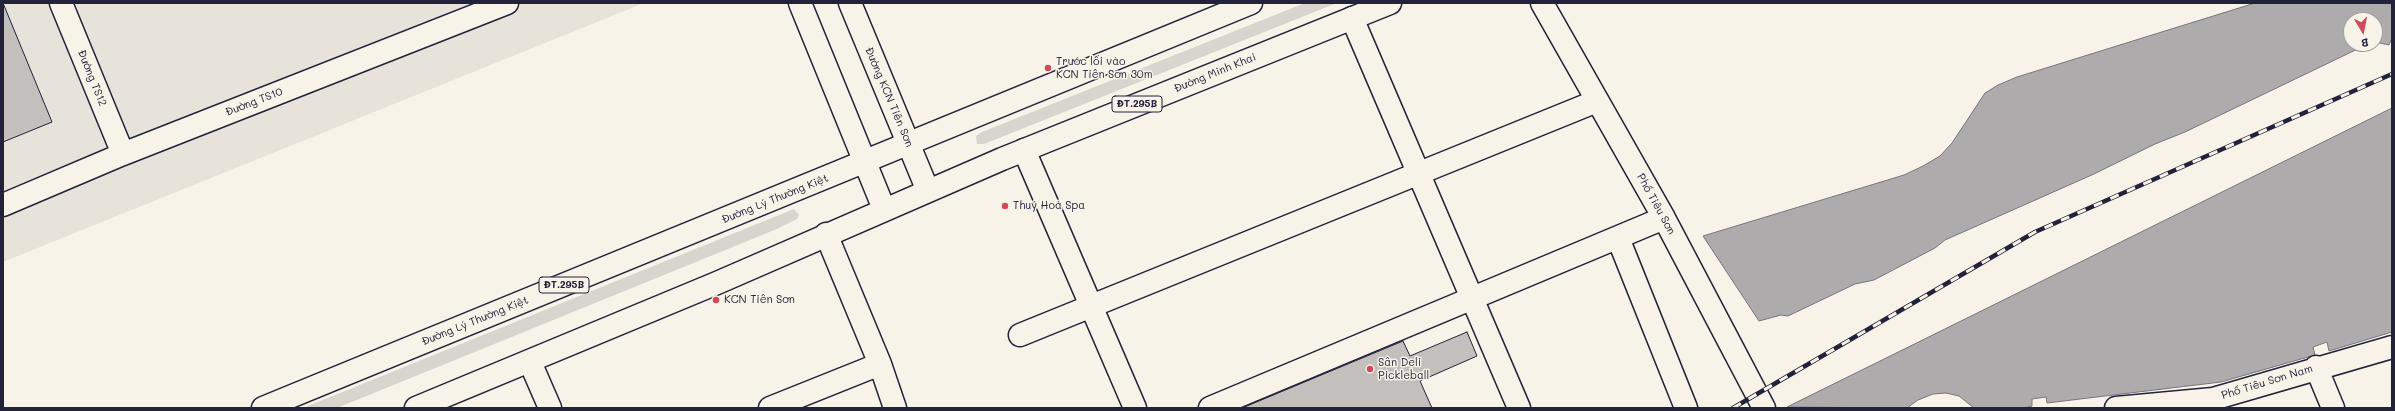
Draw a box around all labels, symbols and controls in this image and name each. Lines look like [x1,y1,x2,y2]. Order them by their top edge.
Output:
north arrow [2343,12,2383,52]
text: B [2360,35,2370,51]
street label: Đường KCN Tiên Sơn [862,45,916,149]
street label: Đường TS12 [75,48,109,108]
street label: Đường Minh Khai [1172,50,1258,96]
place label: Trước lối vào KCN Tiên Sơn 30m [1056,55,1152,81]
marker: Trước lối vào KCN Tiên Sơn 30m [1043,63,1053,73]
street label: Đường TS10 [223,85,285,119]
road number: ĐT.295B [1112,96,1162,112]
street label: Phố Tiêu Sơn [1634,171,1678,237]
street label: Đường Lý Thường Kiệt [720,172,830,226]
place label: Thuý Hoà Spa [1013,199,1085,213]
marker: Thuý Hoà Spa [1000,201,1010,211]
road number: ĐT.295B [539,277,589,293]
place label: KCN Tiên Sơn [724,293,795,307]
street label: Đường Lý Thường Kiệt [420,294,530,348]
marker: KCN Tiên Sơn [711,295,721,305]
place label: Sân Deli Pickleball [1378,356,1429,382]
street label: Phố Tiêu Sơn Nam [2220,362,2314,402]
marker: Sân Deli Pickleball [1365,364,1375,374]

